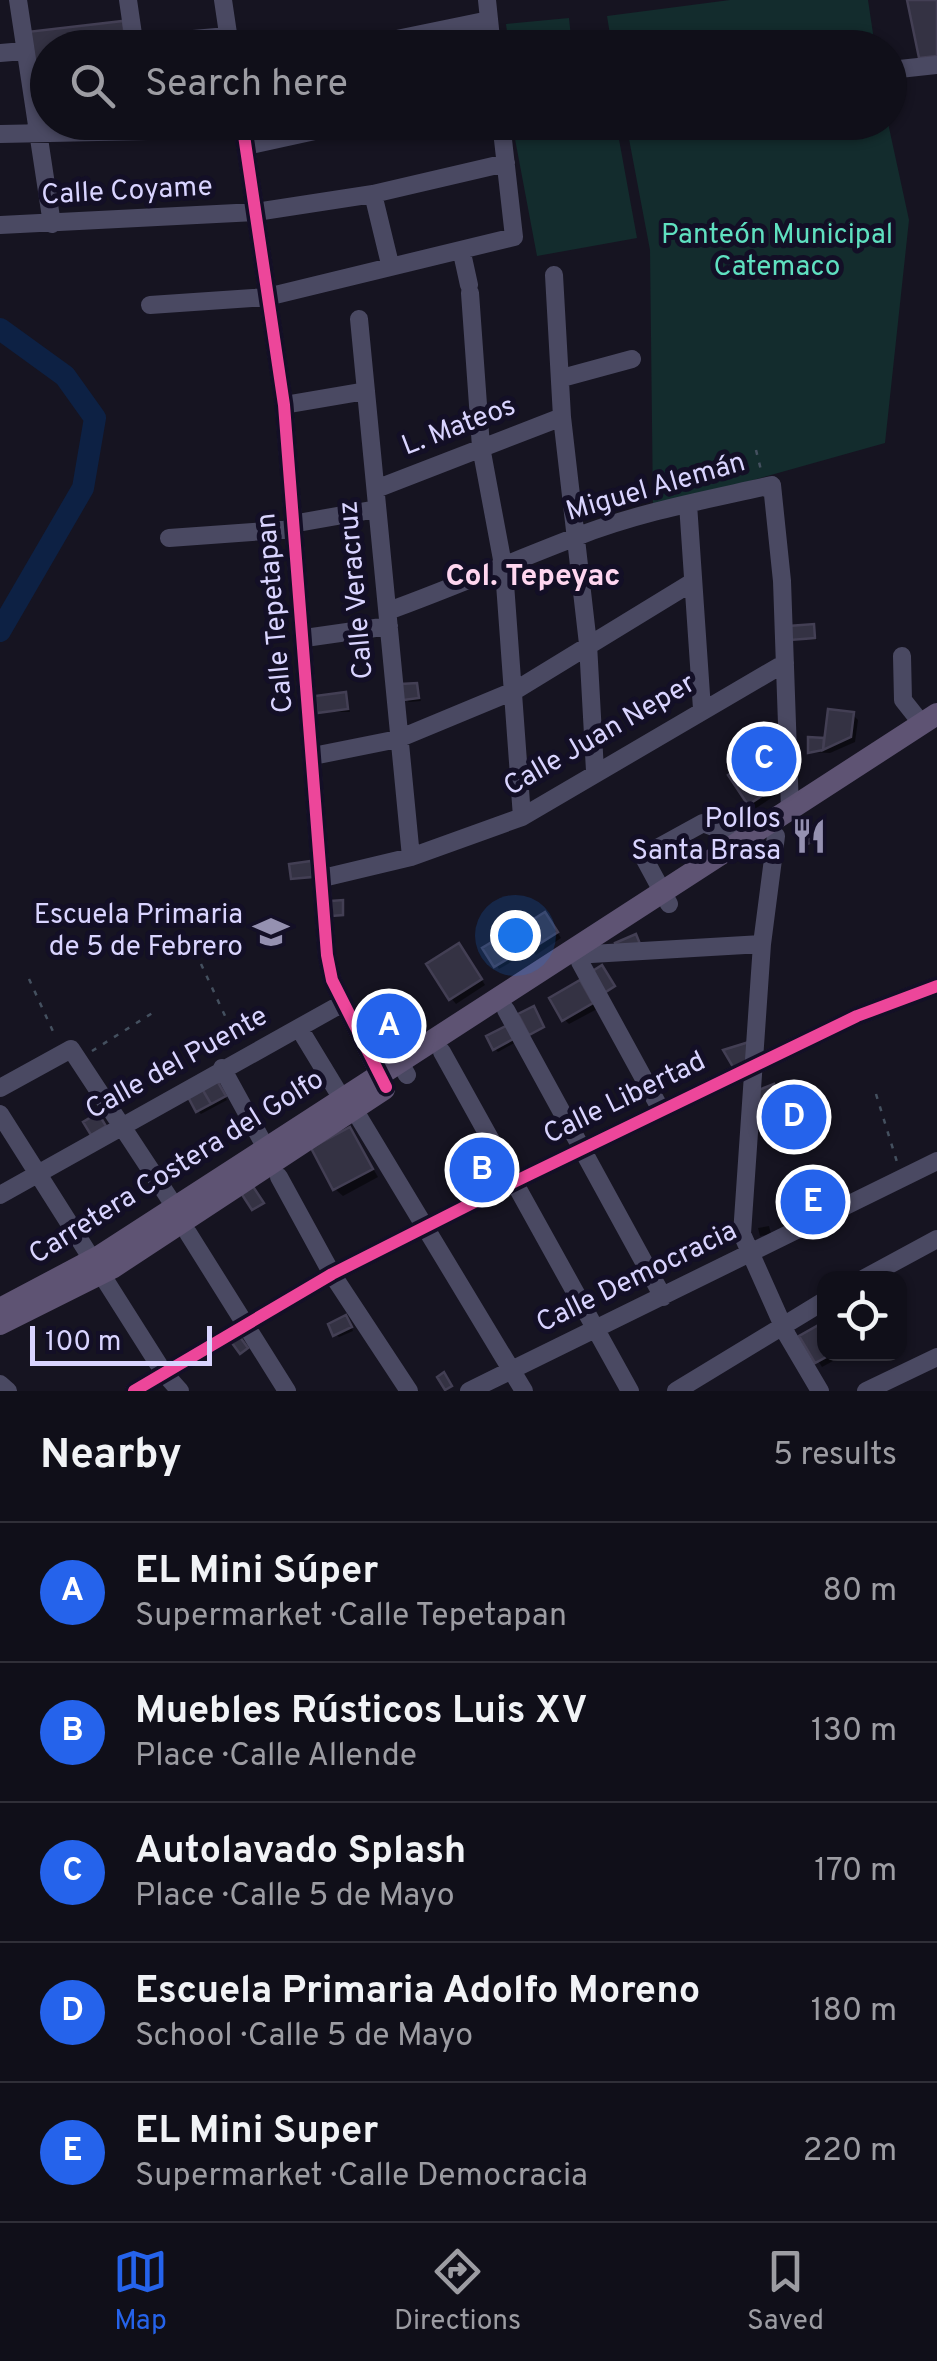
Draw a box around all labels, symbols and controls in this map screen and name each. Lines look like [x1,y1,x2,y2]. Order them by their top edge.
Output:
search box [30,30,907,140]
icon: search [65,58,120,113]
text: Search here [145,61,348,110]
street label: Calle Coyame [40,170,214,214]
park label: Panteón Municipal Catemaco [661,218,893,286]
street label: L. Mateos [397,389,521,465]
street label: Miguel Alemán [562,445,750,531]
street label: Calle Veracruz [331,499,383,681]
street label: Calle Tepetapan [249,511,303,715]
district label: Col. Tepeyac [446,559,620,596]
street label: Calle Juan Neper [498,666,702,805]
pin: C [732,722,796,796]
place label: Pollos Santa Brasa [631,802,781,870]
restaurant icon: Pollos Santa Brasa [790,817,828,855]
place label: Escuela Primaria de 5 de Febrero [34,898,243,966]
your location [490,910,541,961]
school or university icon: Escuela Primaria de 5 de Febrero [252,913,290,951]
pin: A [356,988,422,1064]
street label: Calle del Puente [80,999,274,1129]
street label: Calle Libertad [538,1044,712,1154]
street label: Carretera Costera del Golfo [23,1062,331,1274]
pin: D [762,1080,826,1154]
pin: B [450,1132,514,1208]
pin: E [780,1164,846,1240]
street label: Calle Democracia [531,1214,743,1342]
map controls [817,1271,907,1361]
button: locate [817,1271,907,1361]
scale bar [30,1321,212,1366]
text: 100 m [45,1325,121,1361]
text: Nearby [40,1430,182,1483]
text: 5 results [773,1436,897,1476]
text: EL Mini Súper [135,1548,378,1597]
text: A [61,1572,84,1612]
text: 80 m [823,1572,897,1612]
text: Supermarket · Calle Tepetapan [135,1597,567,1637]
text: Muebles Rústicos Luis XV [135,1688,587,1737]
text: B [61,1712,84,1752]
text: 130 m [811,1712,897,1752]
text: Place · Calle Allende [135,1737,417,1777]
text: Autolavado Splash [135,1828,466,1877]
text: C [62,1852,83,1892]
text: 170 m [814,1852,897,1892]
text: Place · Calle 5 de Mayo [135,1877,455,1917]
text: Escuela Primaria Adolfo Moreno [135,1968,700,2017]
text: D [61,1992,84,2032]
text: 180 m [811,1992,897,2032]
text: School · Calle 5 de Mayo [135,2017,473,2057]
text: EL Mini Super [135,2108,378,2157]
text: E [63,2132,82,2172]
text: 220 m [803,2132,897,2172]
text: Supermarket · Calle Democracia [135,2157,588,2197]
tab: Map [113,2244,168,2340]
tab: Directions [394,2244,521,2340]
tab: Saved [747,2244,824,2340]

